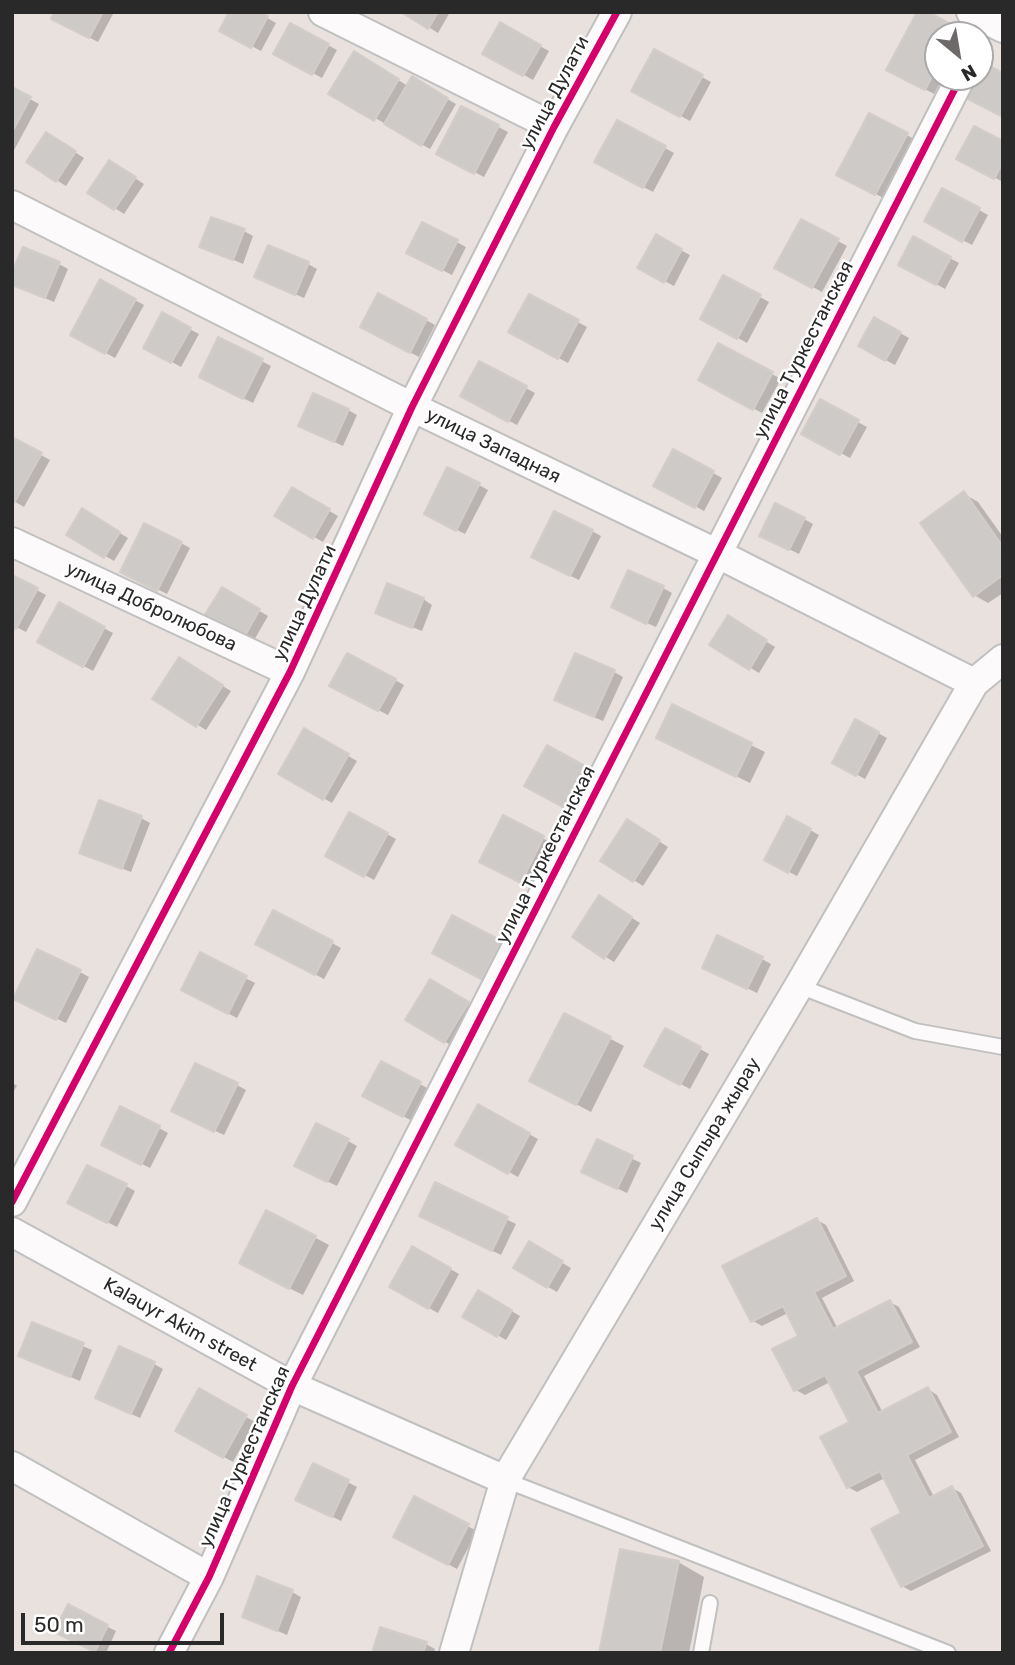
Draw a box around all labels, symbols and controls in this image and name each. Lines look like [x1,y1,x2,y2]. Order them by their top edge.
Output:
north arrow [924,21,994,91]
street label: улица Дулати [516,32,594,154]
text: N [957,60,980,86]
street label: улица Туркестанская [749,257,859,443]
street label: улица Западная [422,404,564,488]
street label: улица Дулати [268,541,342,665]
street label: улица Добролюбова [62,557,240,657]
street label: улица Туркестанская [491,762,601,948]
street label: улица Сыпыра жырау [644,1054,766,1234]
street label: Kalauyr Akim street [99,1273,261,1377]
street label: улица Туркестанская [195,1363,295,1551]
scale bar [24,1598,228,1642]
text: 50 m [34,1612,84,1637]

